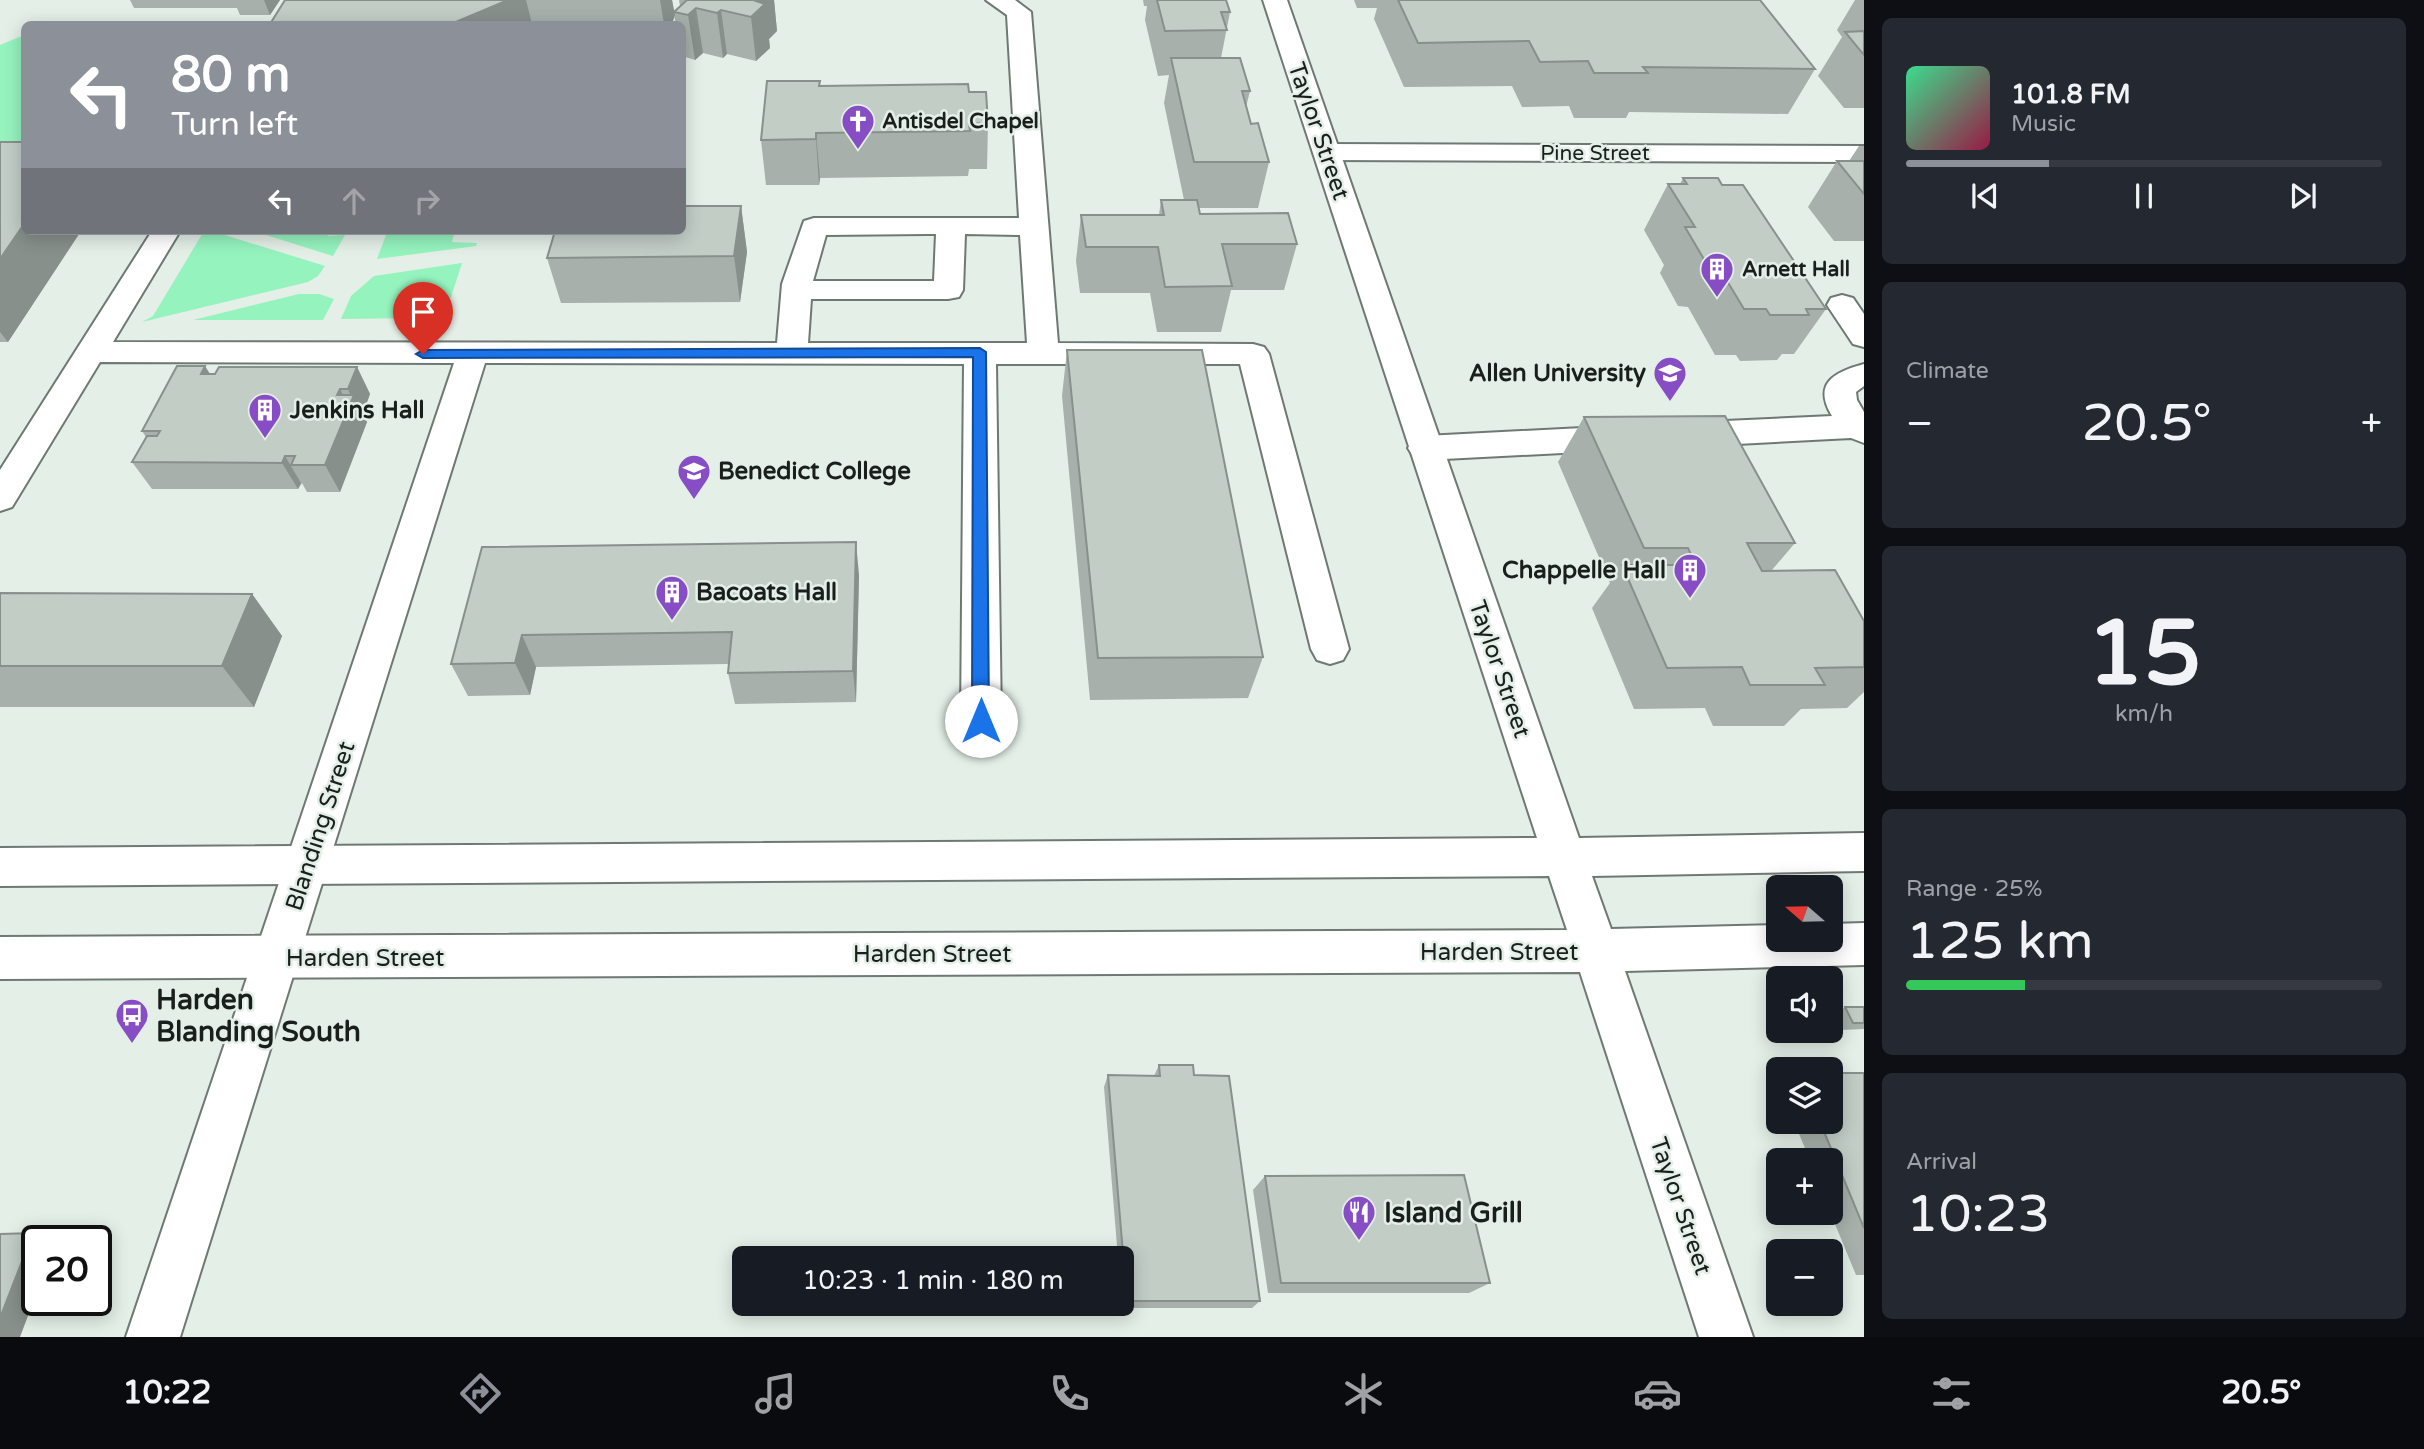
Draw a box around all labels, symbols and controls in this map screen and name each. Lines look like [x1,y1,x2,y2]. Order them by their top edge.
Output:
text: 80 m [171,46,290,105]
icon: left [56,49,147,140]
street label: Taylor Street [1281,59,1356,204]
text: 101.8 FM [2011,79,2131,110]
church icon: Antisdel Chapel [839,102,877,151]
text: Turn left [171,106,298,144]
place label: Antisdel Chapel [882,109,1039,134]
text: Music [2011,110,2076,138]
street label: Pine Street [1540,141,1650,166]
icon: previous [1966,177,2004,215]
icon: pause [2125,177,2163,215]
icon: next [2284,177,2322,215]
icon: left [262,182,300,220]
icon: ahead [335,182,373,220]
icon: right [408,182,446,220]
building icon: Arnett Hall [1698,250,1736,299]
place label: Arnett Hall [1742,257,1850,282]
pin [393,282,453,354]
icon: arrive [404,293,442,331]
school or university icon: Allen University [1651,354,1689,403]
text: Climate [1906,357,1989,385]
place label: Allen University [1469,359,1646,388]
building icon: Jenkins Hall [246,391,284,440]
text: 20.5° [2082,392,2212,455]
place label: Jenkins Hall [289,396,424,425]
text: − [1906,401,1933,447]
text: + [2361,401,2382,447]
school or university icon: Benedict College [675,452,713,501]
place label: Benedict College [718,457,911,486]
building icon: Chappelle Hall [1671,551,1709,600]
place label: Chappelle Hall [1502,556,1666,585]
building icon: Bacoats Hall [653,573,691,622]
place label: Bacoats Hall [696,578,837,607]
street label: Taylor Street [1462,597,1537,742]
text: 15 [2087,599,2201,709]
position arrow [944,684,1018,758]
text: km/h [2115,700,2173,728]
street label: Blanding Street [279,738,362,914]
north arrow [1766,875,1843,952]
map controls [1766,875,1843,1316]
text: Range · 25% [1906,875,2042,903]
text: 125 km [1906,910,2094,973]
street label: Harden Street [1420,938,1578,967]
street label: Harden Street [853,940,1011,969]
street label: Harden Street [286,944,444,973]
button: sound [1766,966,1843,1043]
place label: Harden Blanding South [156,983,361,1049]
bus stop icon: Harden Blanding South [113,996,151,1045]
button: layers [1766,1057,1843,1134]
street label: Taylor Street [1643,1134,1718,1279]
button: + [1766,1148,1843,1225]
text: Arrival [1906,1148,1977,1176]
text: 10:23 [1906,1183,2050,1246]
restaurant icon: Island Grill [1340,1193,1378,1242]
place label: Island Grill [1384,1196,1523,1230]
speed limit sign: 20 [21,1225,112,1316]
button: − [1766,1239,1843,1316]
text: 10:23 · 1 min · 180 m [802,1265,1064,1296]
icon: directions [456,1369,505,1418]
icon: music [751,1369,800,1418]
icon: phone [1045,1369,1094,1418]
icon: climate [1339,1369,1388,1418]
icon: car [1633,1369,1682,1418]
icon: filters [1927,1369,1976,1418]
text: 10:22 [123,1374,211,1412]
text: 20.5° [2221,1374,2301,1412]

